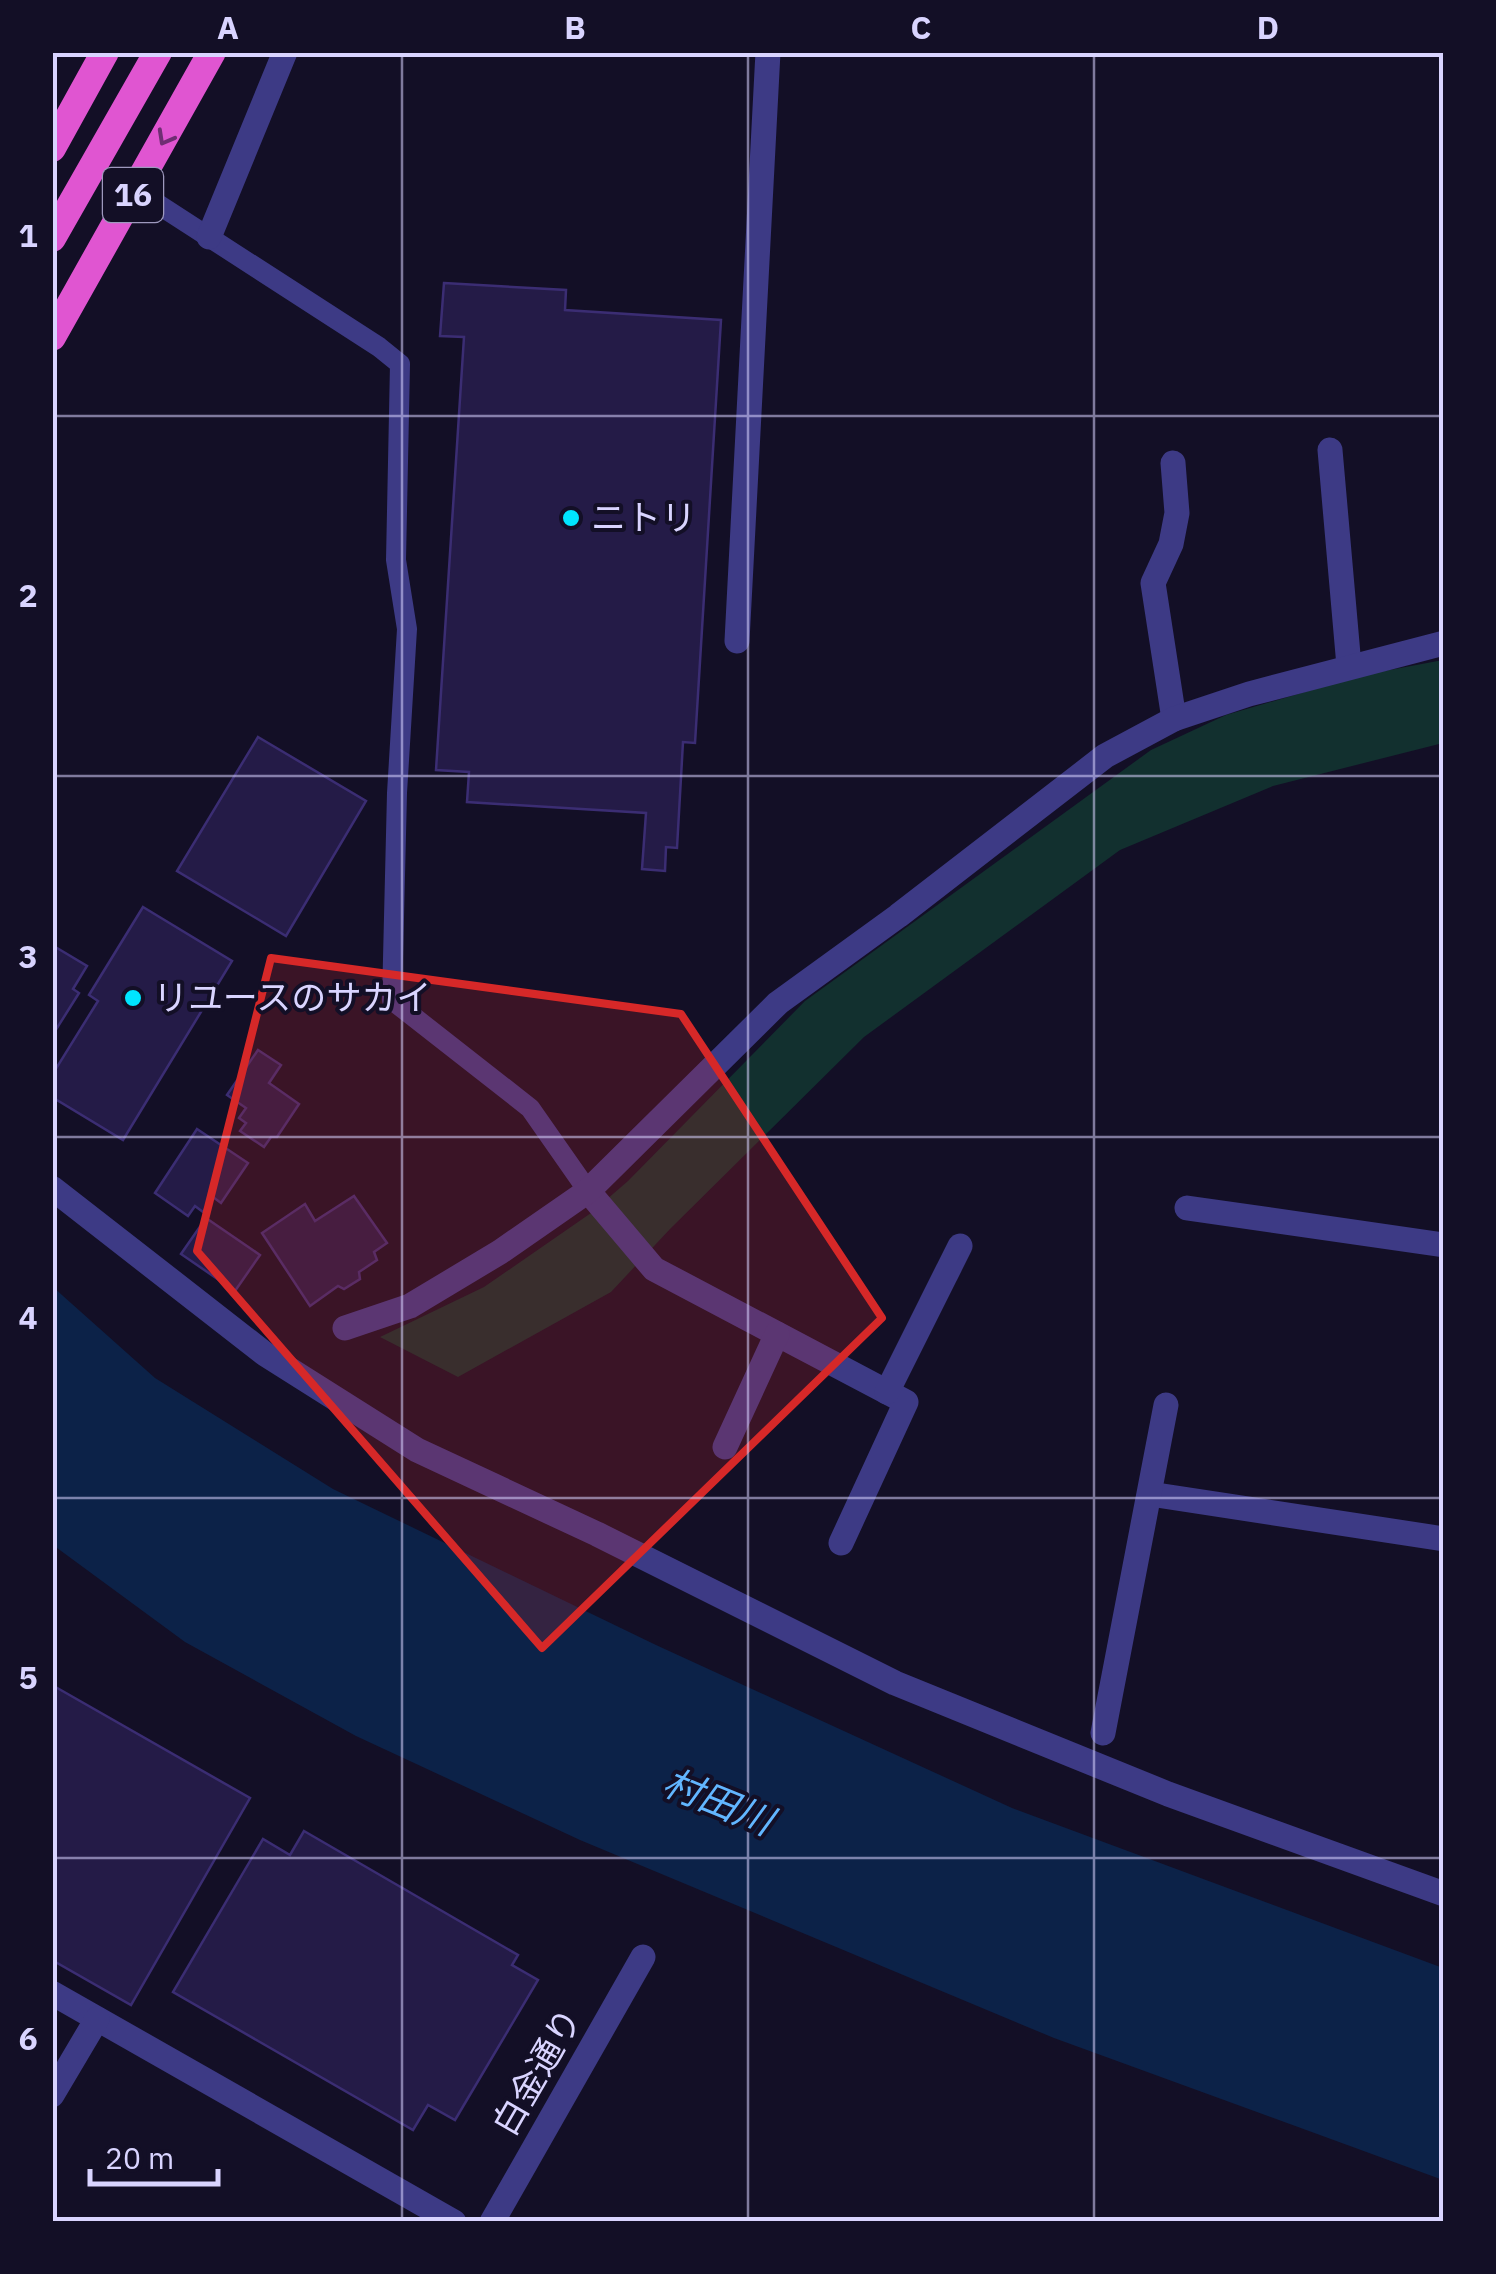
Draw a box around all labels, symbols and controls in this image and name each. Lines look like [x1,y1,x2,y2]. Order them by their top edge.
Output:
text: A [217,6,239,48]
text: B [564,6,586,48]
text: C [911,6,931,48]
text: D [1257,6,1279,48]
one-way arrow [158,127,177,146]
road number: 16 [103,168,163,222]
text: 1 [18,214,38,256]
place label: ニトリ [591,494,696,540]
marker: ニトリ [560,507,582,529]
text: 2 [18,574,38,616]
text: 3 [18,935,38,977]
place label: リユースのサカイ [153,974,431,1020]
marker: リユースのサカイ [122,987,144,1009]
text: 4 [18,1296,38,1338]
text: 5 [18,1656,38,1698]
water label: 村田川 [657,1757,784,1846]
street label: 白金通り [481,1999,591,2144]
text: 6 [18,2017,38,2059]
scale bar [90,2124,218,2186]
text: 20 m [105,2138,174,2177]

